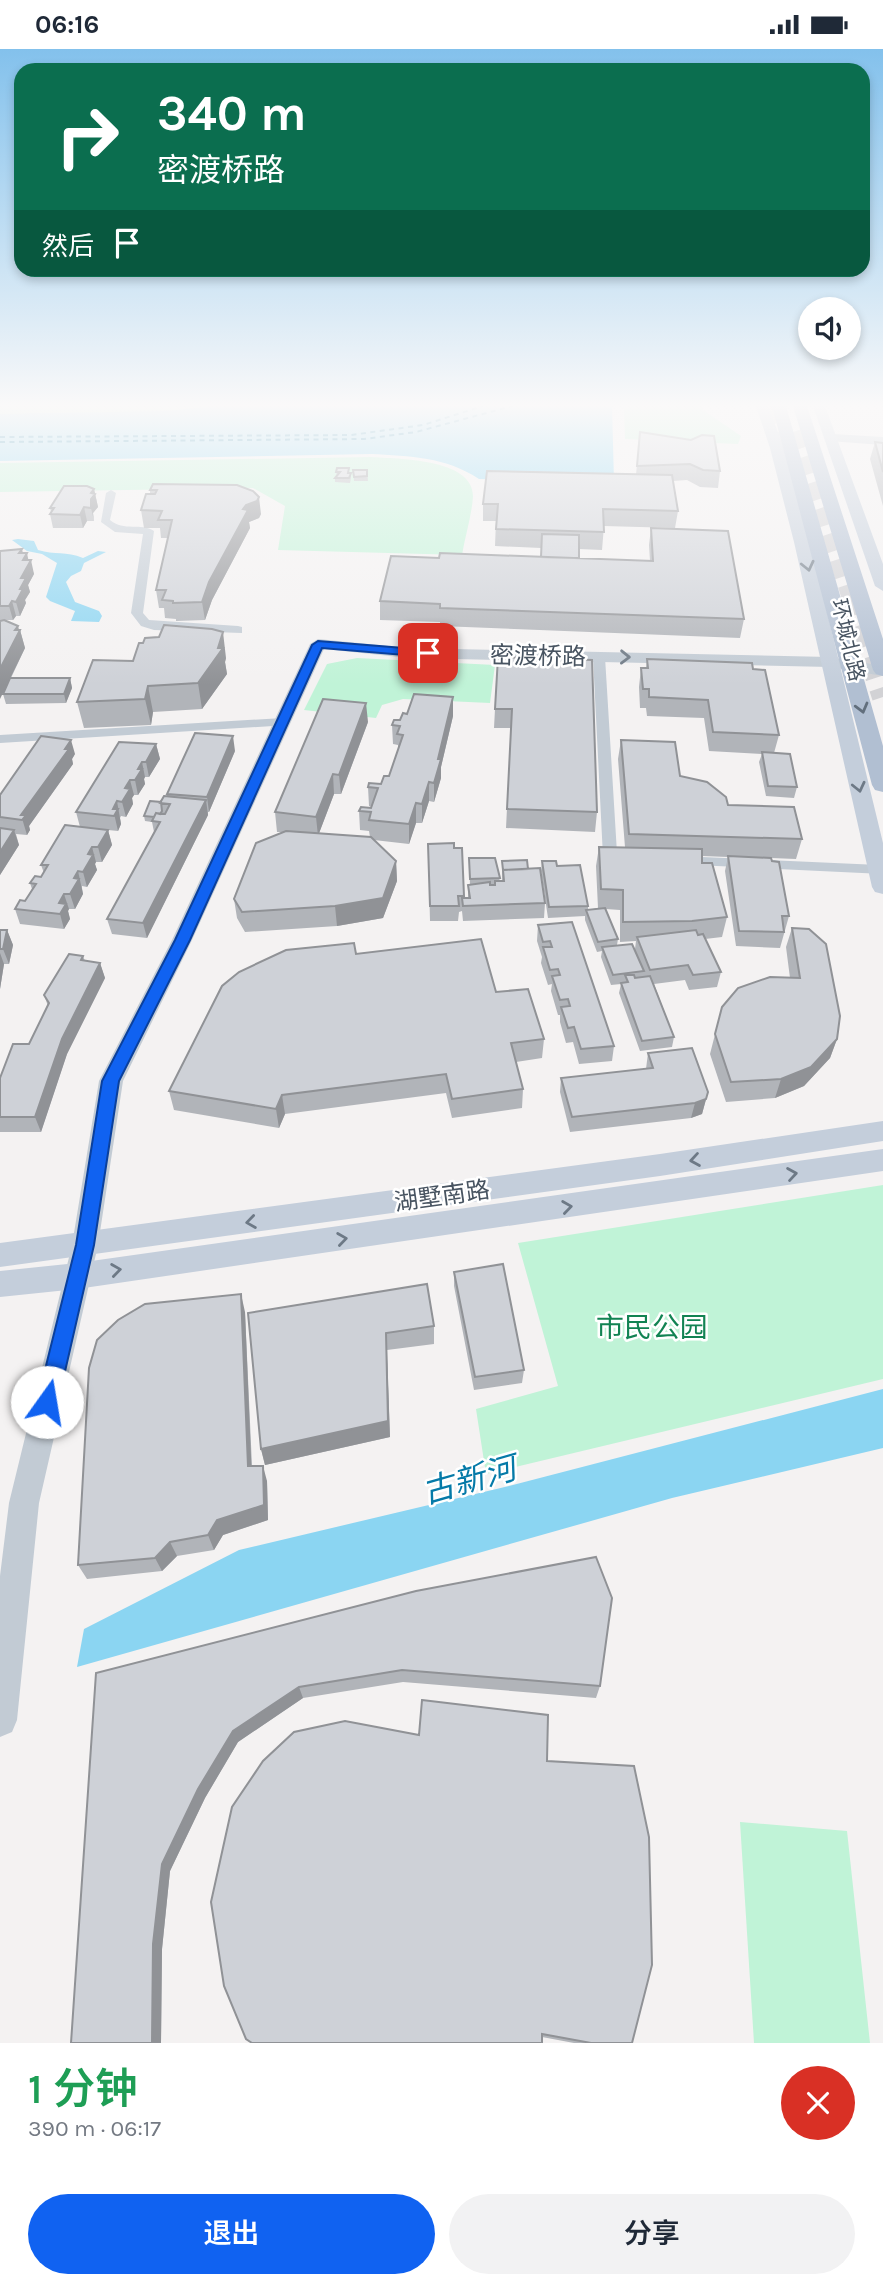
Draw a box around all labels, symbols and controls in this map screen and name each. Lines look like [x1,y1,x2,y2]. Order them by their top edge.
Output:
text: 06:16 [35,9,99,40]
text: 340 m [157,85,307,142]
icon: right [42,91,133,182]
text: 密渡桥路 [157,152,285,189]
icon: arrive [108,224,146,262]
text: 然后 [42,231,94,262]
map controls [798,297,861,360]
button: sound [798,297,861,360]
one-way arrow [799,560,814,572]
street label: 环城北路 [827,596,869,684]
pin [398,623,458,683]
icon: arrive [409,634,447,672]
street label: 密渡桥路 [490,641,586,671]
one-way arrow [619,650,630,665]
one-way arrow [854,702,868,714]
one-way arrow [851,781,866,793]
one-way arrow [689,1152,700,1167]
one-way arrow [786,1167,798,1182]
street label: 湖墅南路 [393,1175,491,1217]
one-way arrow [561,1200,573,1215]
one-way arrow [245,1215,257,1230]
one-way arrow [336,1231,348,1246]
one-way arrow [111,1263,122,1278]
park label: 市民公园 [596,1311,708,1344]
position arrow [10,1365,84,1439]
water label: 古新河 [418,1448,526,1511]
text: 1 分钟 [28,2064,137,2114]
button: close [781,2066,855,2140]
text: 390 m · 06:17 [28,2115,161,2142]
button: 退出 [28,2194,435,2274]
button: 分享 [449,2194,855,2274]

